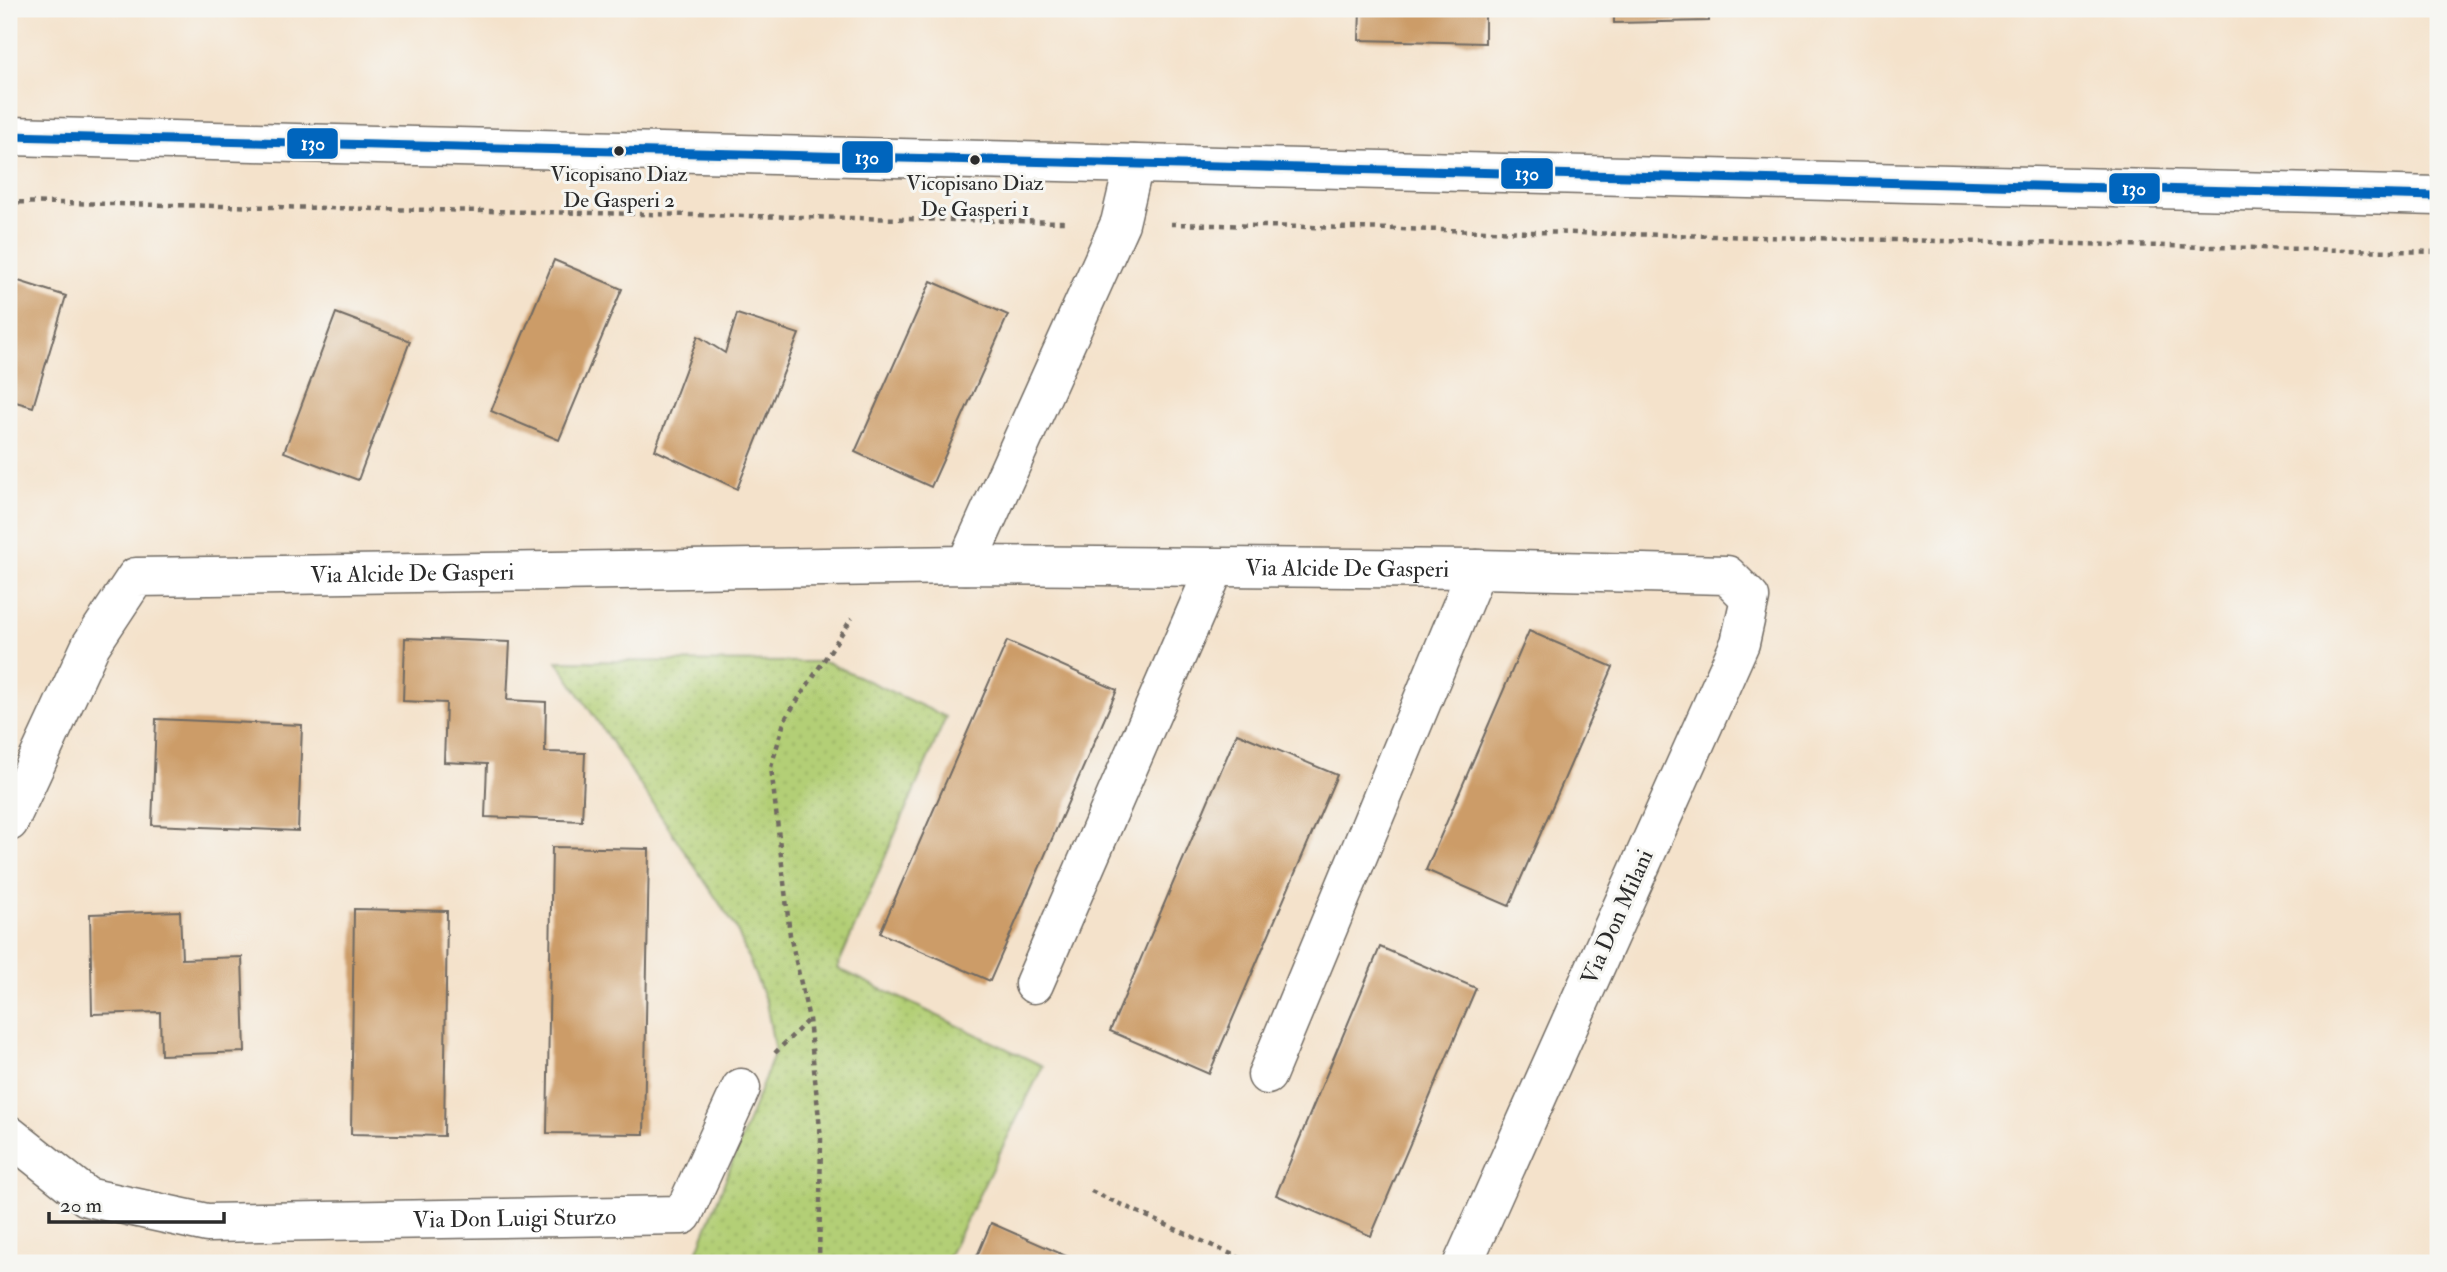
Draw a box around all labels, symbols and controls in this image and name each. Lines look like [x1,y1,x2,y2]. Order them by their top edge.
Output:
line badge: 130 [286,127,339,160]
text: 130 [301,132,325,156]
line badge: 130 [841,140,894,174]
marker: Vicopisano Diaz De Gasperi 2 [612,144,626,158]
text: 130 [855,146,879,170]
marker: Vicopisano Diaz De Gasperi 1 [968,153,982,167]
line badge: 130 [1500,157,1554,190]
place label: Vicopisano Diaz De Gasperi 2 [550,161,688,214]
text: 130 [1515,162,1539,186]
place label: Vicopisano Diaz De Gasperi 1 [906,170,1044,223]
line badge: 130 [2108,172,2161,205]
text: 130 [2122,177,2146,201]
street label: Via Alcide De Gasperi [1245,553,1449,584]
street label: Via Alcide De Gasperi [310,557,515,589]
street label: Via Don Milani [1574,845,1660,989]
scale bar [49,1181,224,1225]
text: 20 m [60,1192,102,1219]
street label: Via Don Luigi Sturzo [413,1202,616,1234]

